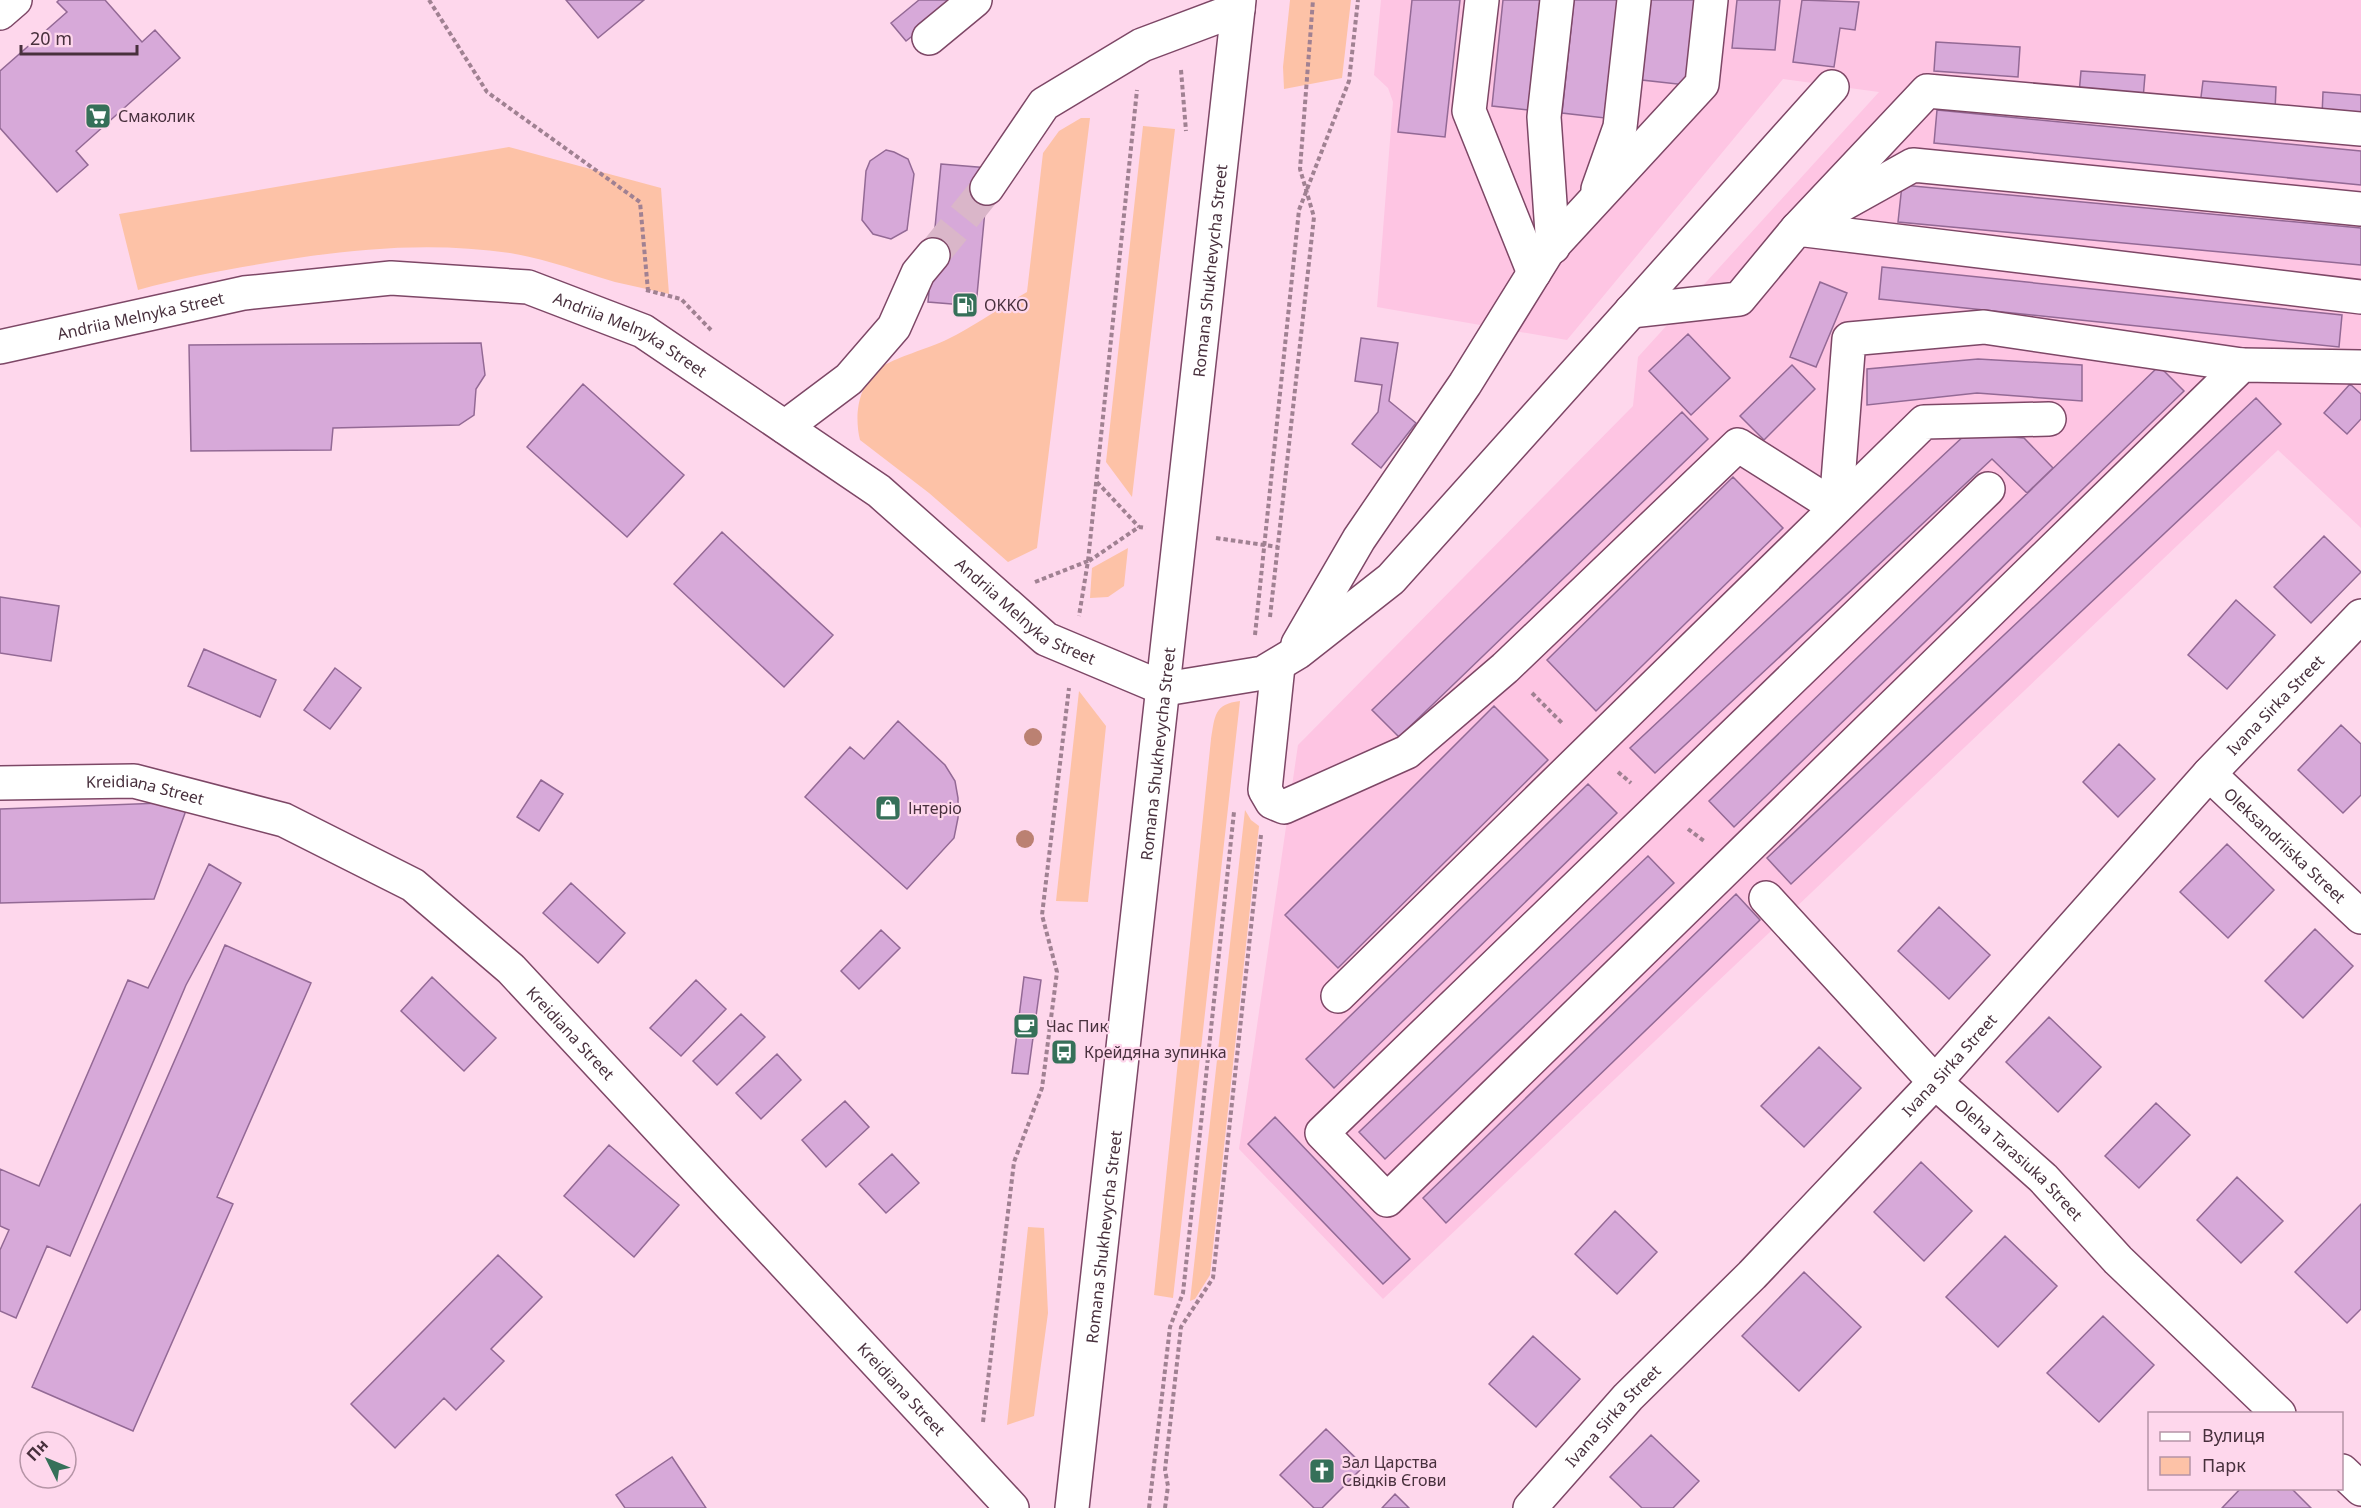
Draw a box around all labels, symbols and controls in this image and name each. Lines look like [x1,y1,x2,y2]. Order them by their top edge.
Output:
scale bar [21,18,136,56]
text: 20 m [30,26,72,50]
supermarket icon: Смаколик [83,101,113,131]
place label: Смаколик [118,105,195,127]
street label: Romana Shukhevycha Street [1188,163,1232,378]
street label: Andriia Melnyka Street [55,287,226,345]
street label: Andriia Melnyka Street [550,287,711,382]
fuel station icon: OKKO [950,290,980,320]
place label: OKKO [984,294,1028,316]
street label: Andriia Melnyka Street [951,553,1099,670]
street label: Romana Shukhevycha Street [1135,646,1180,862]
street label: Ivana Sirka Street [2222,650,2329,760]
street label: Kreidiana Street [86,770,207,810]
street label: Oleksandriiska Street [2219,783,2351,908]
shop icon: Інтеріо [873,793,903,823]
place label: Інтеріо [908,797,962,819]
street label: Kreidiana Street [522,982,620,1085]
street label: Ivana Sirka Street [1897,1009,2002,1121]
cafe icon: Час Пик [1011,1011,1041,1041]
place label: Час Пик [1046,1015,1108,1037]
bus stop icon: Крейдяна зупинка [1049,1037,1079,1067]
place label: Крейдяна зупинка [1084,1041,1227,1063]
street label: Oleha Tarasiuka Street [1950,1094,2088,1225]
street label: Romana Shukhevycha Street [1081,1129,1127,1344]
street label: Kreidiana Street [852,1338,951,1441]
street label: Ivana Sirka Street [1560,1360,1666,1472]
legend [2148,1412,2343,1490]
text: Вулиця [2202,1423,2265,1447]
north arrow [18,1430,78,1490]
text: Пн [21,1434,53,1466]
place label: Зал Царства Свідків Єгови [1342,1451,1446,1491]
text: Парк [2202,1453,2246,1477]
church icon: Зал Царства Свідків Єгови [1307,1456,1337,1486]

